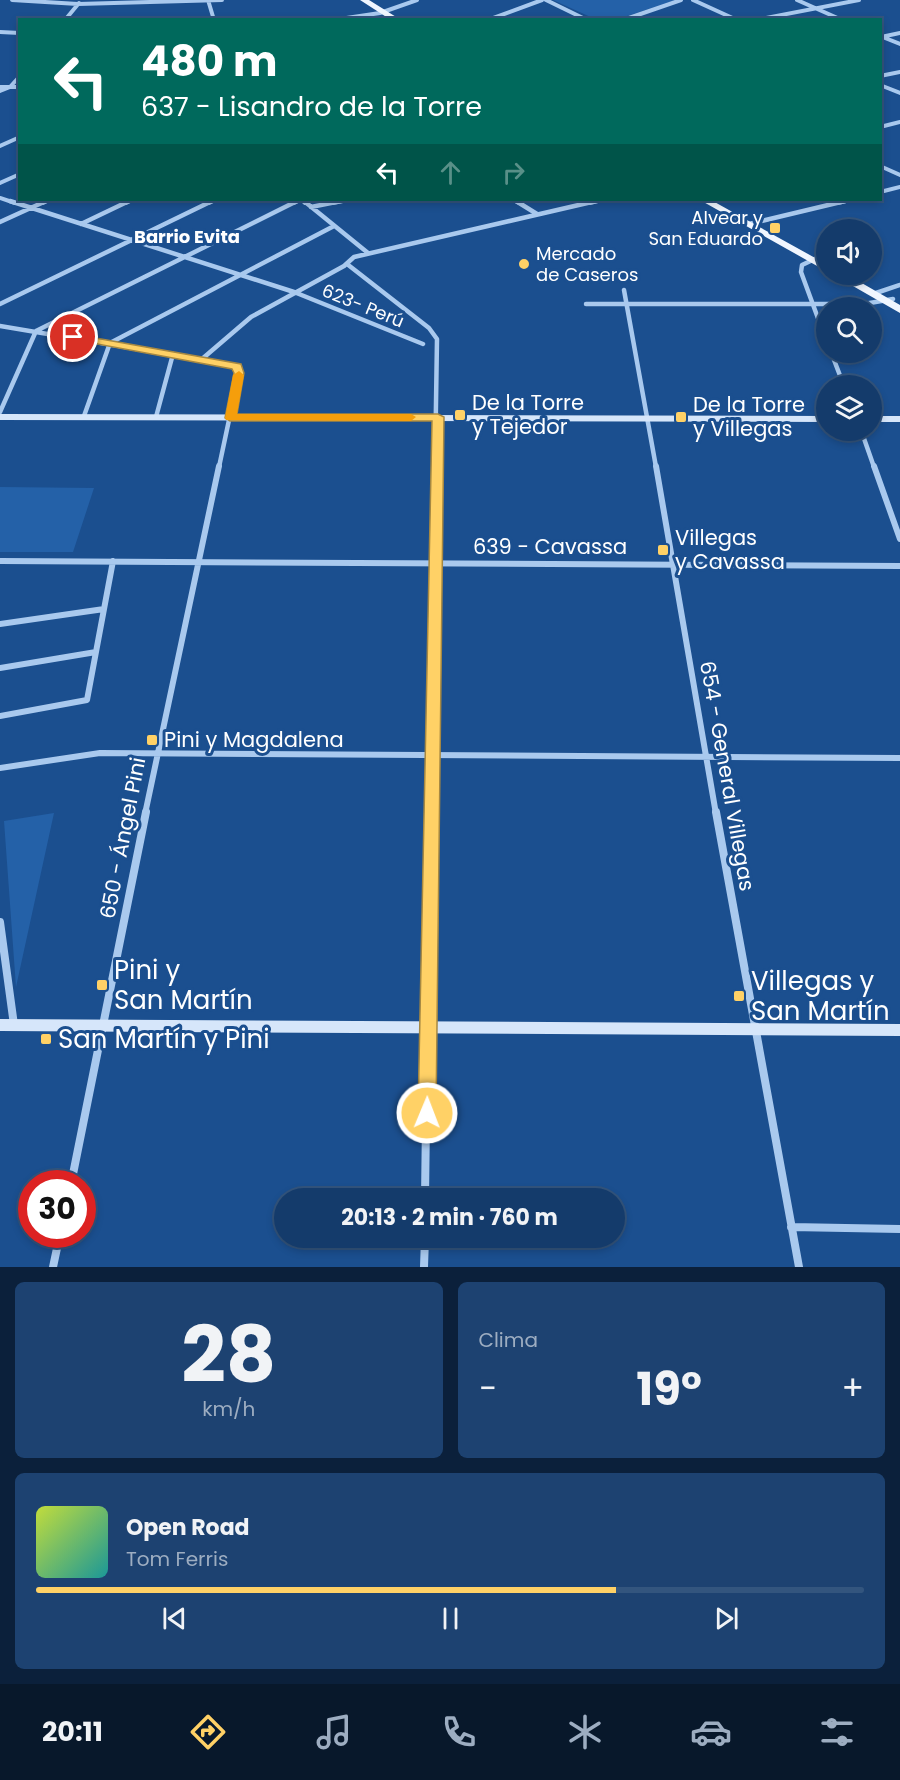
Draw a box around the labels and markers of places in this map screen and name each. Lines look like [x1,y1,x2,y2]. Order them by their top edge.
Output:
place label: Alvear y San Eduardo [648,205,763,251]
marker: Alvear y San Eduardo [768,221,782,235]
place label: Mercado de Caseros [536,241,638,287]
marker: Mercado de Caseros [517,257,531,271]
pin [47,311,98,362]
place label: De la Torre y Tejedor [472,388,584,441]
place label: De la Torre y Villegas [693,390,805,443]
marker: De la Torre y Tejedor [453,408,467,422]
marker: De la Torre y Villegas [674,410,688,424]
place label: Villegas y Cavassa [675,523,785,576]
marker: Villegas y Cavassa [656,543,670,557]
place label: Pini y Magdalena [164,725,344,754]
marker: Pini y Magdalena [145,733,159,747]
place label: Pini y San Martín [114,952,253,1018]
place label: Villegas y San Martín [751,963,890,1029]
marker: Pini y San Martín [95,978,109,992]
marker: Villegas y San Martín [732,989,746,1003]
place label: San Martín y Pini [58,1021,270,1057]
marker: San Martín y Pini [39,1032,53,1046]

